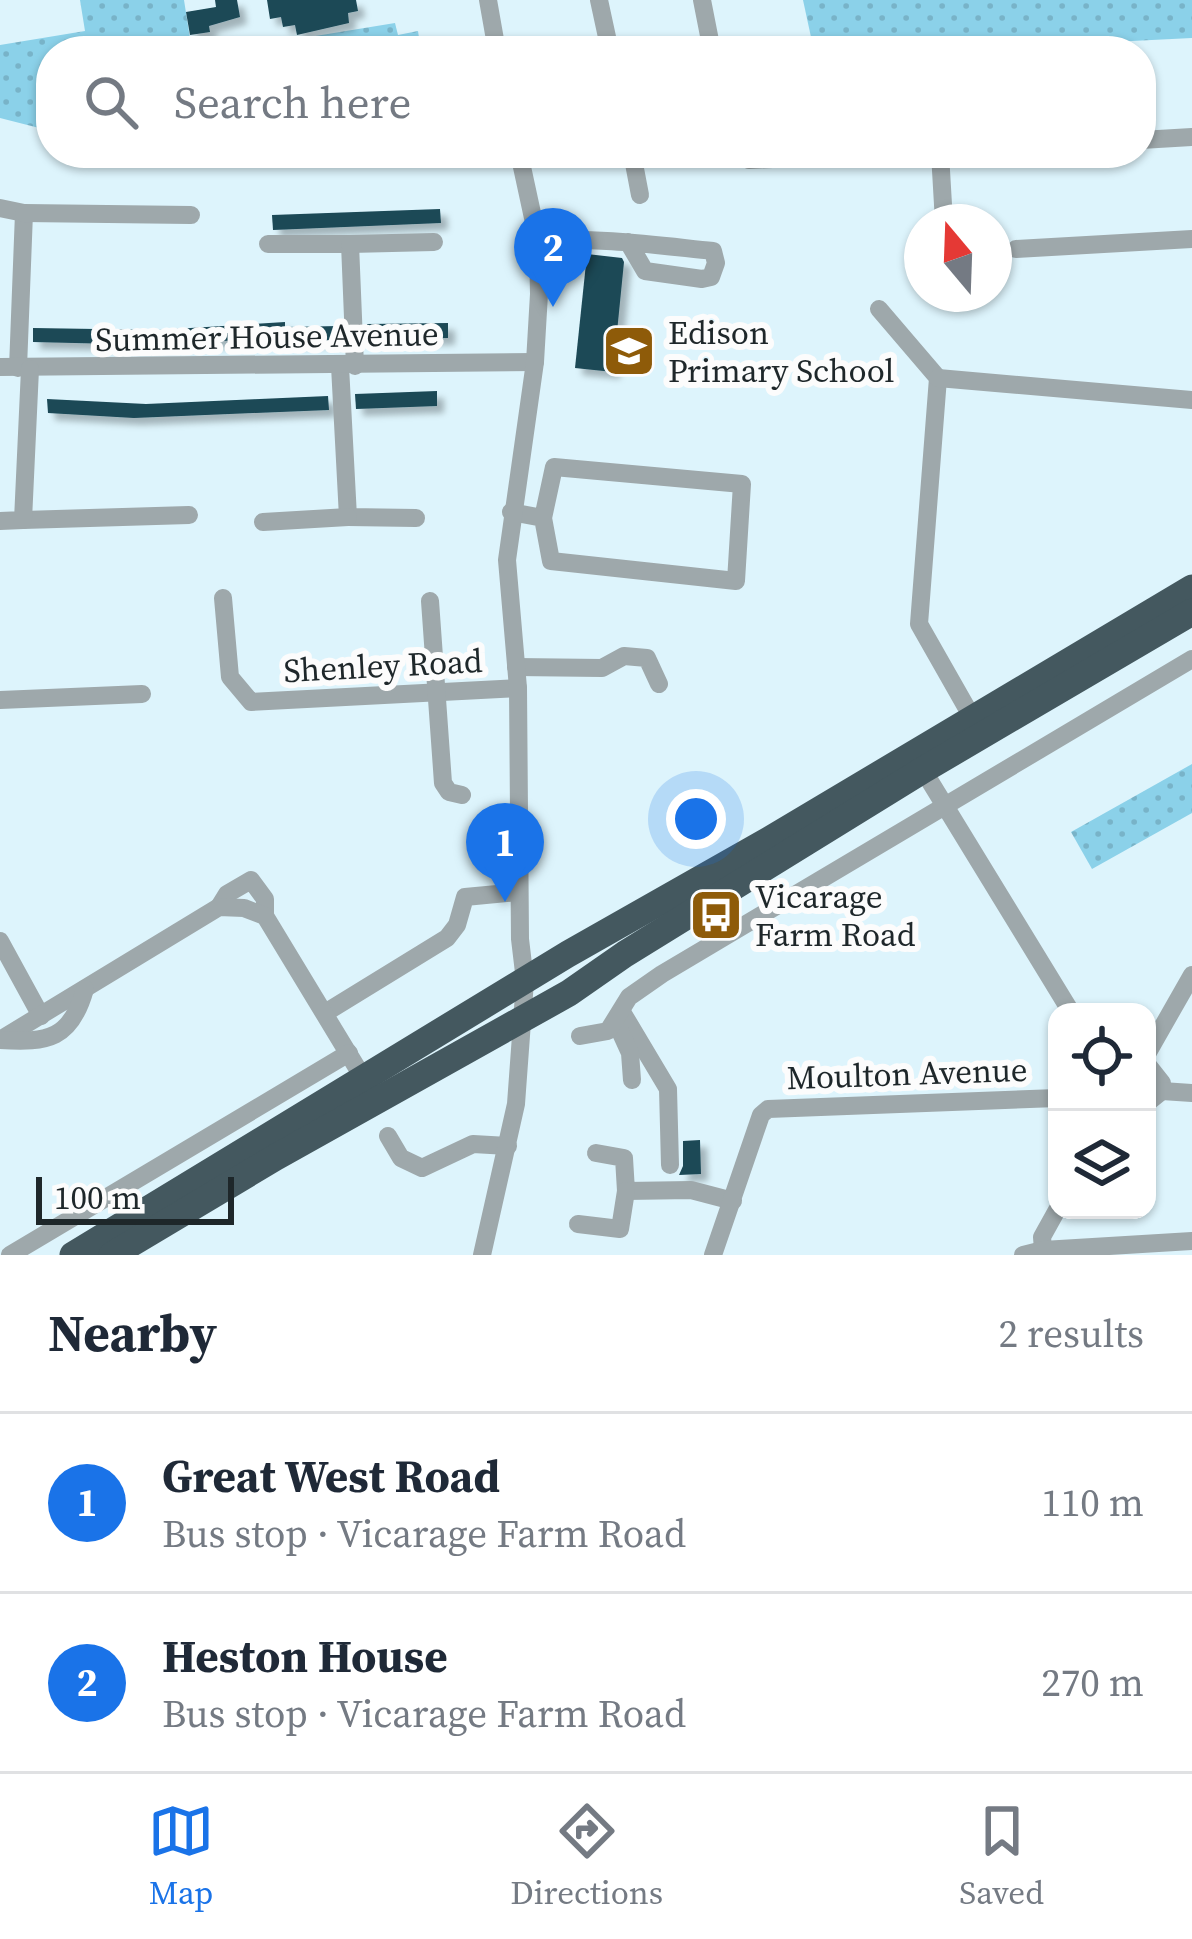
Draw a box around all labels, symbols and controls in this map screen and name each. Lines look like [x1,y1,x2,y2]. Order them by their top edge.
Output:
search box [36,36,1156,168]
icon: search [78,69,144,135]
text: Search here [174,71,411,133]
north arrow [904,204,1012,312]
pin: 2 [514,208,592,307]
place label: Edison Primary School [668,310,895,393]
street label: Summer House Avenue [95,311,439,362]
school or university icon: Edison Primary School [601,323,657,379]
street label: Shenley Road [283,638,484,693]
your location [666,789,726,849]
pin: 1 [466,803,544,902]
place label: Vicarage Farm Road [755,874,916,957]
bus stop icon: Vicarage Farm Road [688,887,744,943]
map controls [1048,1003,1156,1219]
button: locate [1048,1003,1156,1111]
street label: Moulton Avenue [786,1047,1028,1100]
button: layers [1048,1111,1156,1219]
scale bar [36,1171,234,1224]
text: 100 m [54,1175,141,1220]
text: Nearby [48,1298,217,1368]
text: 2 results [999,1307,1144,1360]
text: Great West Road [162,1445,500,1507]
text: 1 [76,1476,98,1529]
text: 110 m [1041,1476,1144,1529]
text: Bus stop · Vicarage Farm Road [162,1507,686,1560]
text: Heston House [162,1625,448,1687]
text: 2 [76,1656,98,1709]
text: 270 m [1041,1656,1144,1709]
text: Bus stop · Vicarage Farm Road [162,1687,686,1740]
tab: Map [148,1798,214,1915]
tab: Directions [510,1798,663,1915]
tab: Saved [959,1798,1044,1915]

